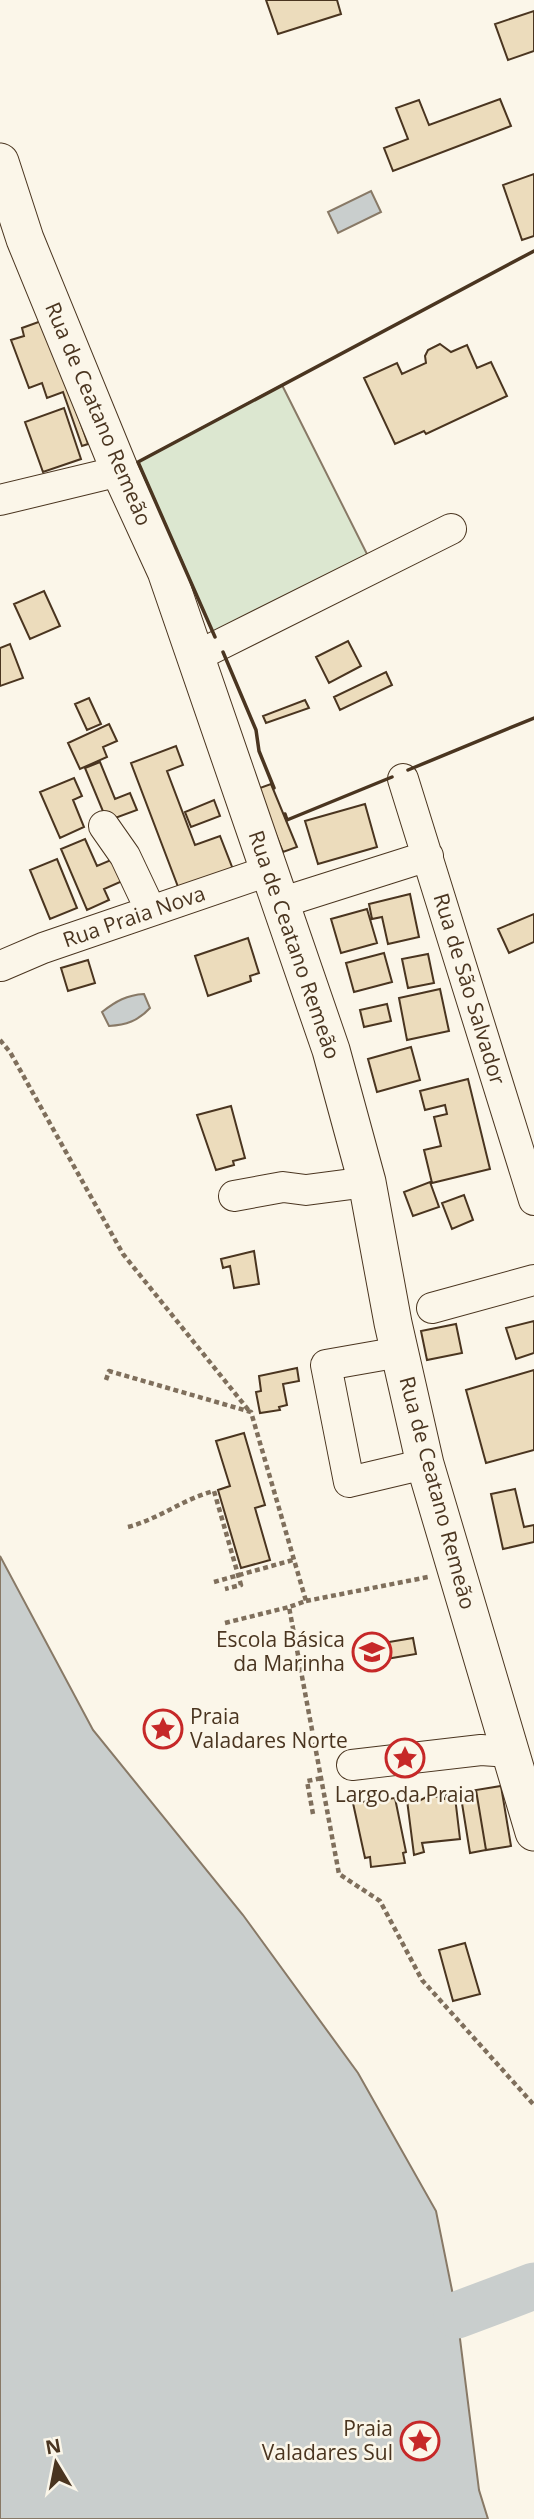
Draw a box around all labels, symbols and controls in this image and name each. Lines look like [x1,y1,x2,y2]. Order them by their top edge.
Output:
street label: Rua de Ceatano Remeão [39,298,159,530]
street label: Rua de Ceatano Remeão [243,827,347,1063]
street label: Rua Praia Nova [59,879,209,954]
street label: Rua de São Salvador [427,889,513,1088]
street label: Rua de Ceatano Remeão [393,1373,483,1612]
place label: Escola Básica da Marinha [216,1625,345,1677]
school or university icon: Escola Básica da Marinha [351,1631,393,1673]
place label: Praia Valadares Norte [190,1702,348,1754]
place icon: Praia Valadares Norte [142,1708,184,1750]
place icon: Largo da Praia [384,1737,426,1779]
place label: Largo da Praia [335,1780,475,1808]
place label: Praia Valadares Sul [262,2414,393,2466]
place icon: Praia Valadares Sul [399,2420,441,2462]
north arrow [21,2428,91,2498]
text: N [43,2432,63,2460]

